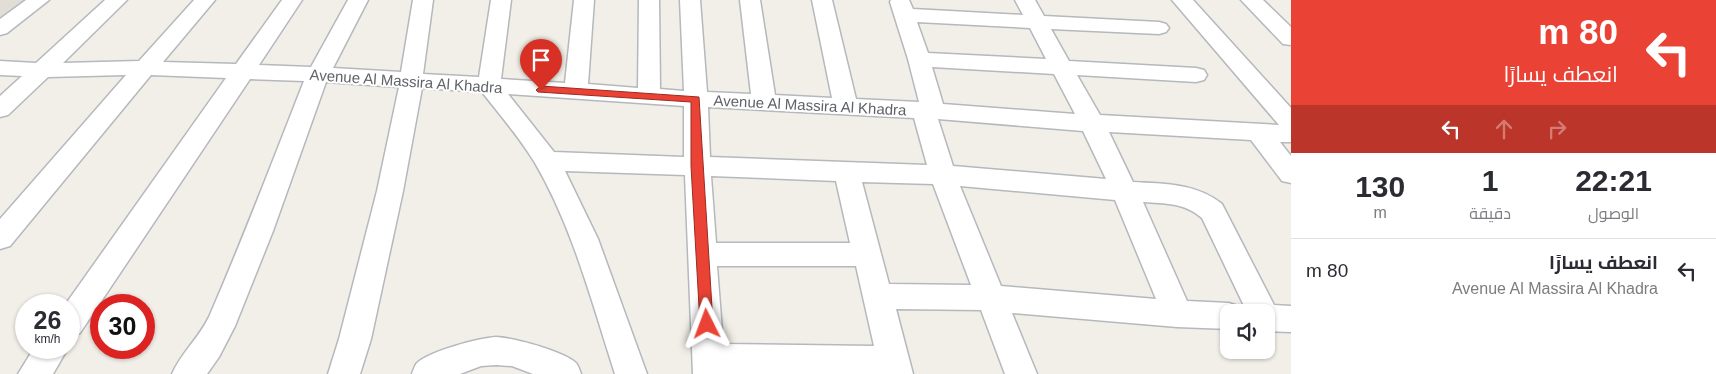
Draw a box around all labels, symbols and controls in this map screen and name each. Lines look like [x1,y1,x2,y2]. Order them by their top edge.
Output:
text: 80 m [1538,12,1618,51]
icon: left [1636,20,1701,85]
pin [520,39,562,90]
icon: arrive [527,46,555,74]
text: انعطف يسارًا [1503,62,1618,87]
street label: Avenue Al Massira Al Khadra [309,66,504,96]
street label: Avenue Al Massira Al Khadra [713,91,908,119]
icon: left [1437,115,1465,143]
icon: ahead [1490,115,1518,143]
icon: right [1543,115,1571,143]
text: 1 [1482,164,1499,197]
text: 22:21 [1575,164,1652,197]
text: 130 [1355,170,1405,203]
text: m [1374,204,1387,221]
text: دقيقة [1469,205,1511,222]
text: الوصول [1588,205,1639,222]
text: انعطف يسارًا [1549,252,1658,273]
icon: left [1673,257,1701,285]
text: 80 m [1306,260,1348,281]
text: Avenue Al Massira Al Khadra [1452,280,1658,297]
speed limit sign: 30 [90,294,155,359]
position arrow [680,297,732,349]
map controls [1220,304,1275,359]
button: sound [1220,304,1275,359]
text: 26 [34,306,61,334]
text: km/h [34,332,61,346]

